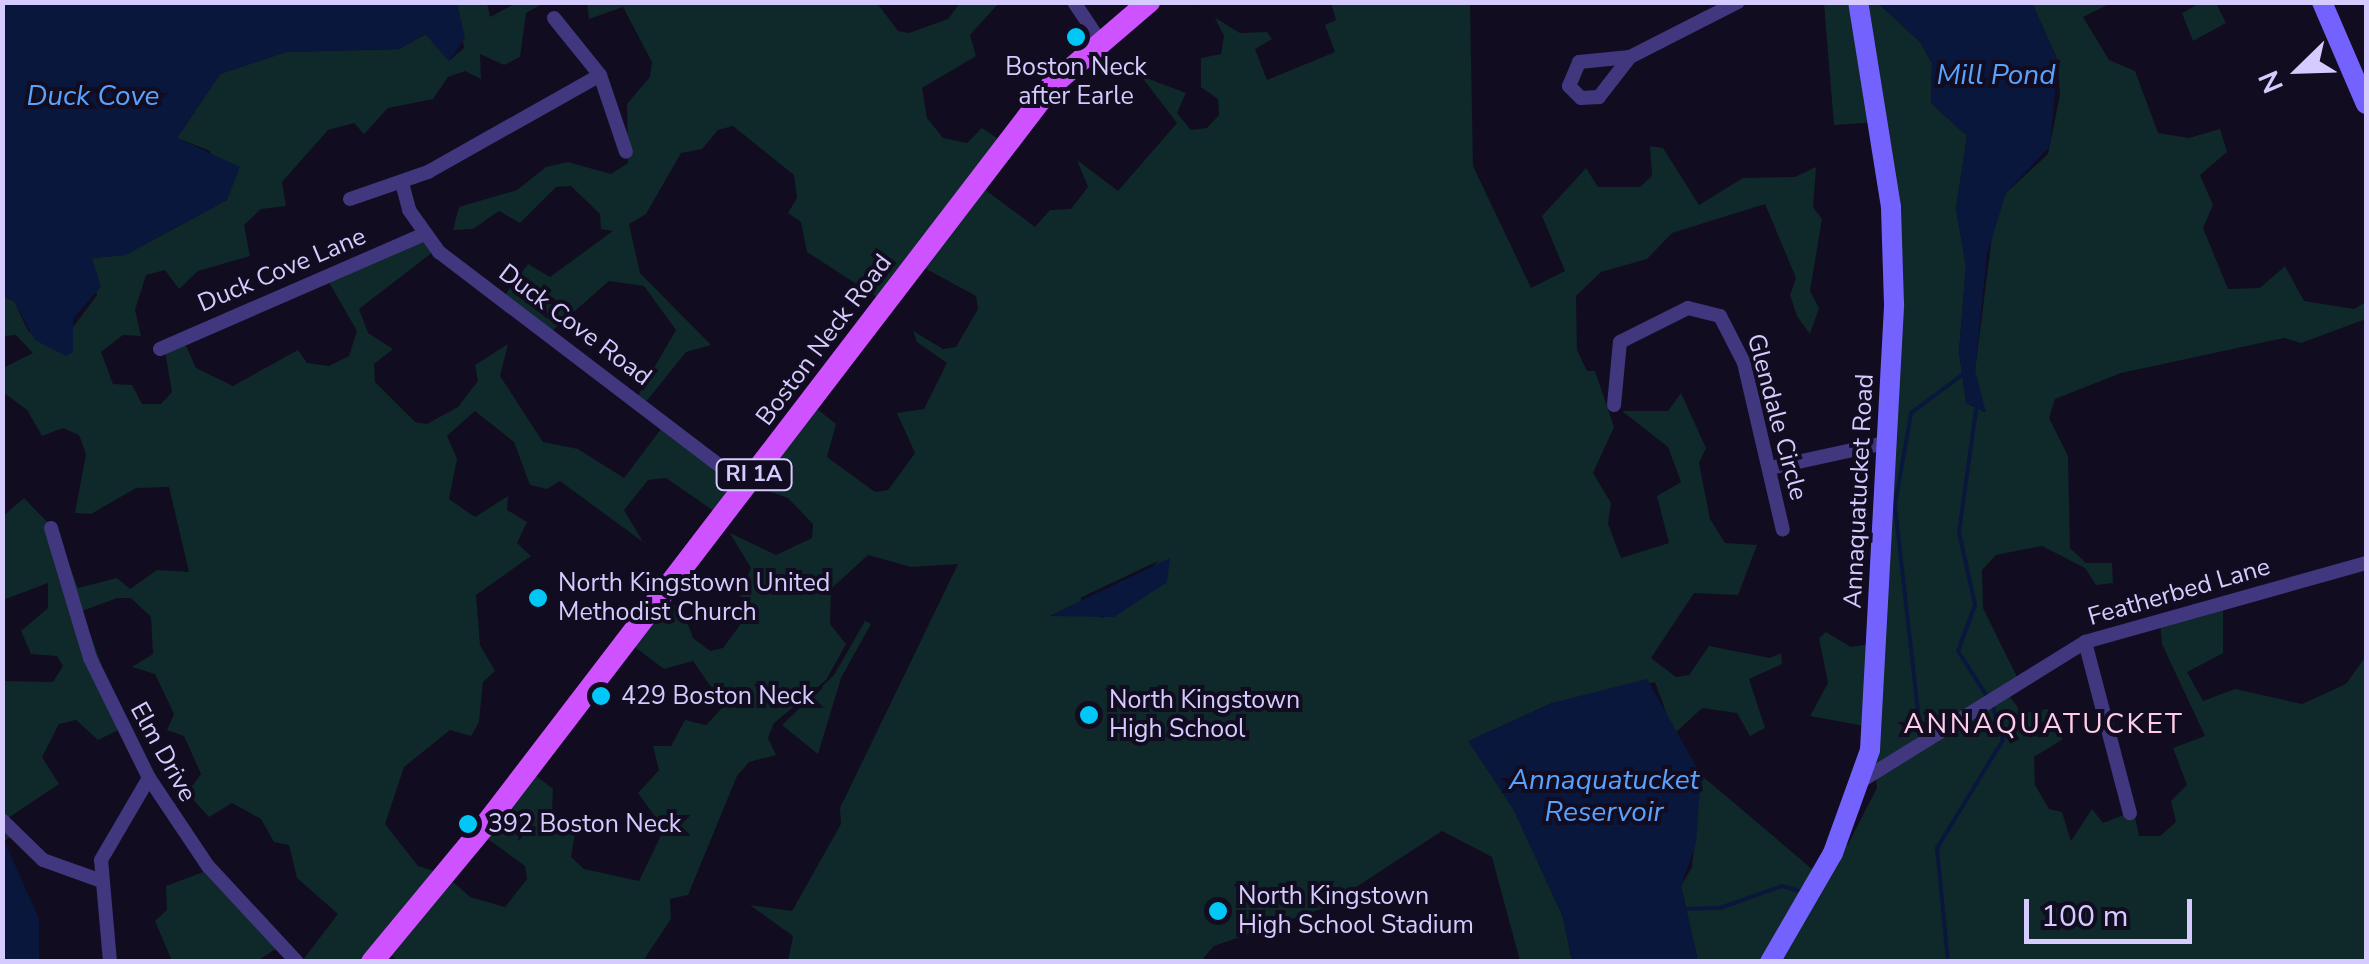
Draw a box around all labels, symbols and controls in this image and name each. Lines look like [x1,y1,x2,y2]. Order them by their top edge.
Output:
north arrow [2249,20,2349,120]
marker: Boston Neck after Earle [1065,26,1087,48]
place label: Boston Neck after Earle [1005,53,1147,112]
water label: Mill Pond [1936,58,2056,92]
text: N [2250,65,2293,99]
water label: Duck Cove [27,79,159,113]
street label: Duck Cove Lane [194,221,370,319]
street label: Boston Neck Road [750,249,898,431]
street label: Duck Cove Road [493,258,657,392]
street label: Glendale Circle [1740,330,1814,504]
street label: Annaquatucket Road [1838,373,1880,609]
road number: RI 1A [714,458,794,492]
street label: Featherbed Lane [2084,552,2274,632]
place label: North Kingstown United Methodist Church [558,569,830,628]
marker: North Kingstown United Methodist Church [527,587,549,609]
place label: 429 Boston Neck [621,681,814,711]
marker: 429 Boston Neck [590,685,612,707]
place label: North Kingstown High School [1109,686,1300,745]
street label: Elm Drive [123,697,203,807]
marker: North Kingstown High School [1078,704,1100,726]
district label: ANNAQUATUCKET [1904,707,2184,741]
water label: Annaquatucket Reservoir [1509,763,1699,829]
place label: 392 Boston Neck [488,809,681,839]
marker: 392 Boston Neck [457,813,479,835]
scale bar [2029,879,2196,941]
place label: North Kingstown High School Stadium [1238,882,1474,941]
text: 100 m [2041,896,2128,937]
marker: North Kingstown High School Stadium [1207,900,1229,922]

